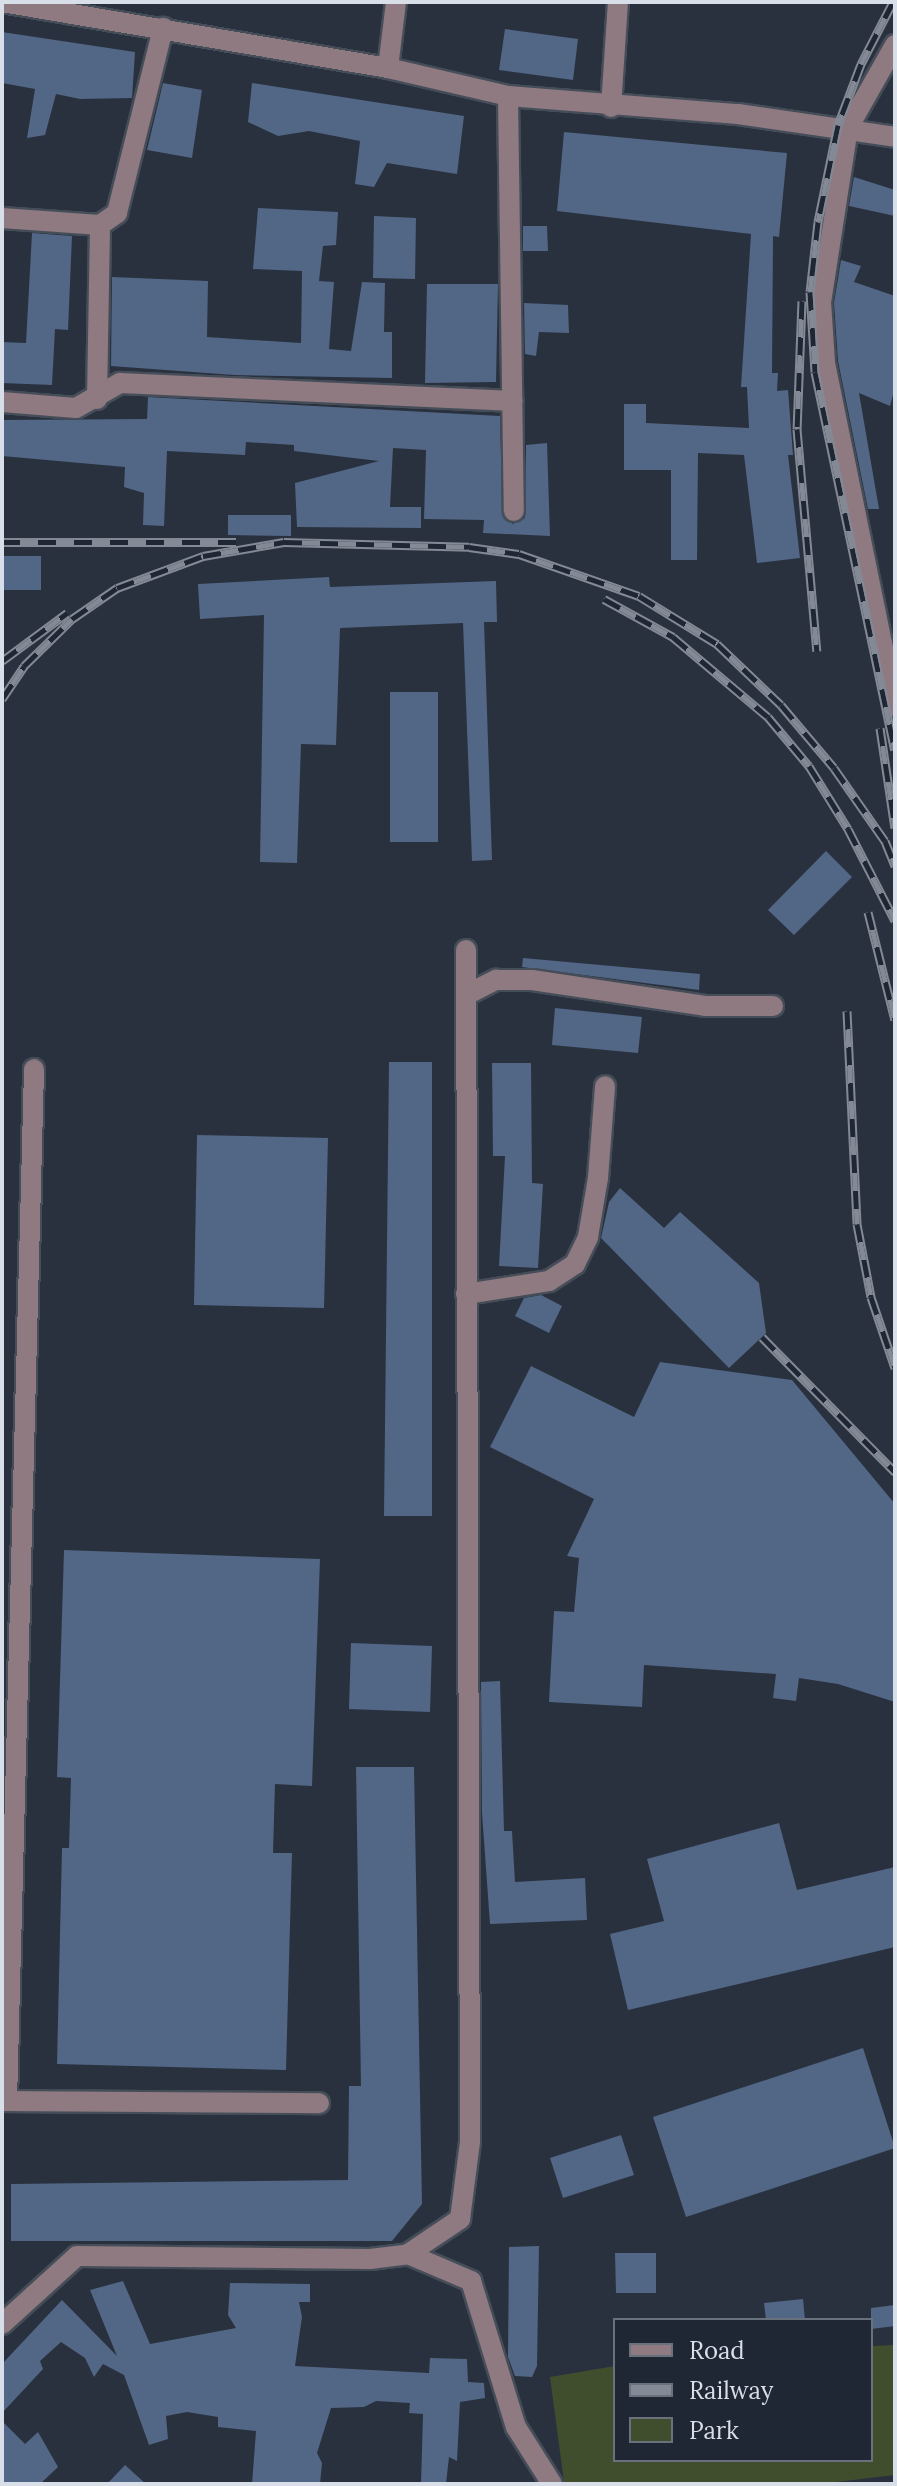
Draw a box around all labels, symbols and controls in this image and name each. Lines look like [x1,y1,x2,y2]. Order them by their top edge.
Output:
legend [613,2318,873,2462]
text: Road [689,2335,745,2366]
text: Railway [689,2375,773,2406]
text: Park [689,2415,739,2446]

